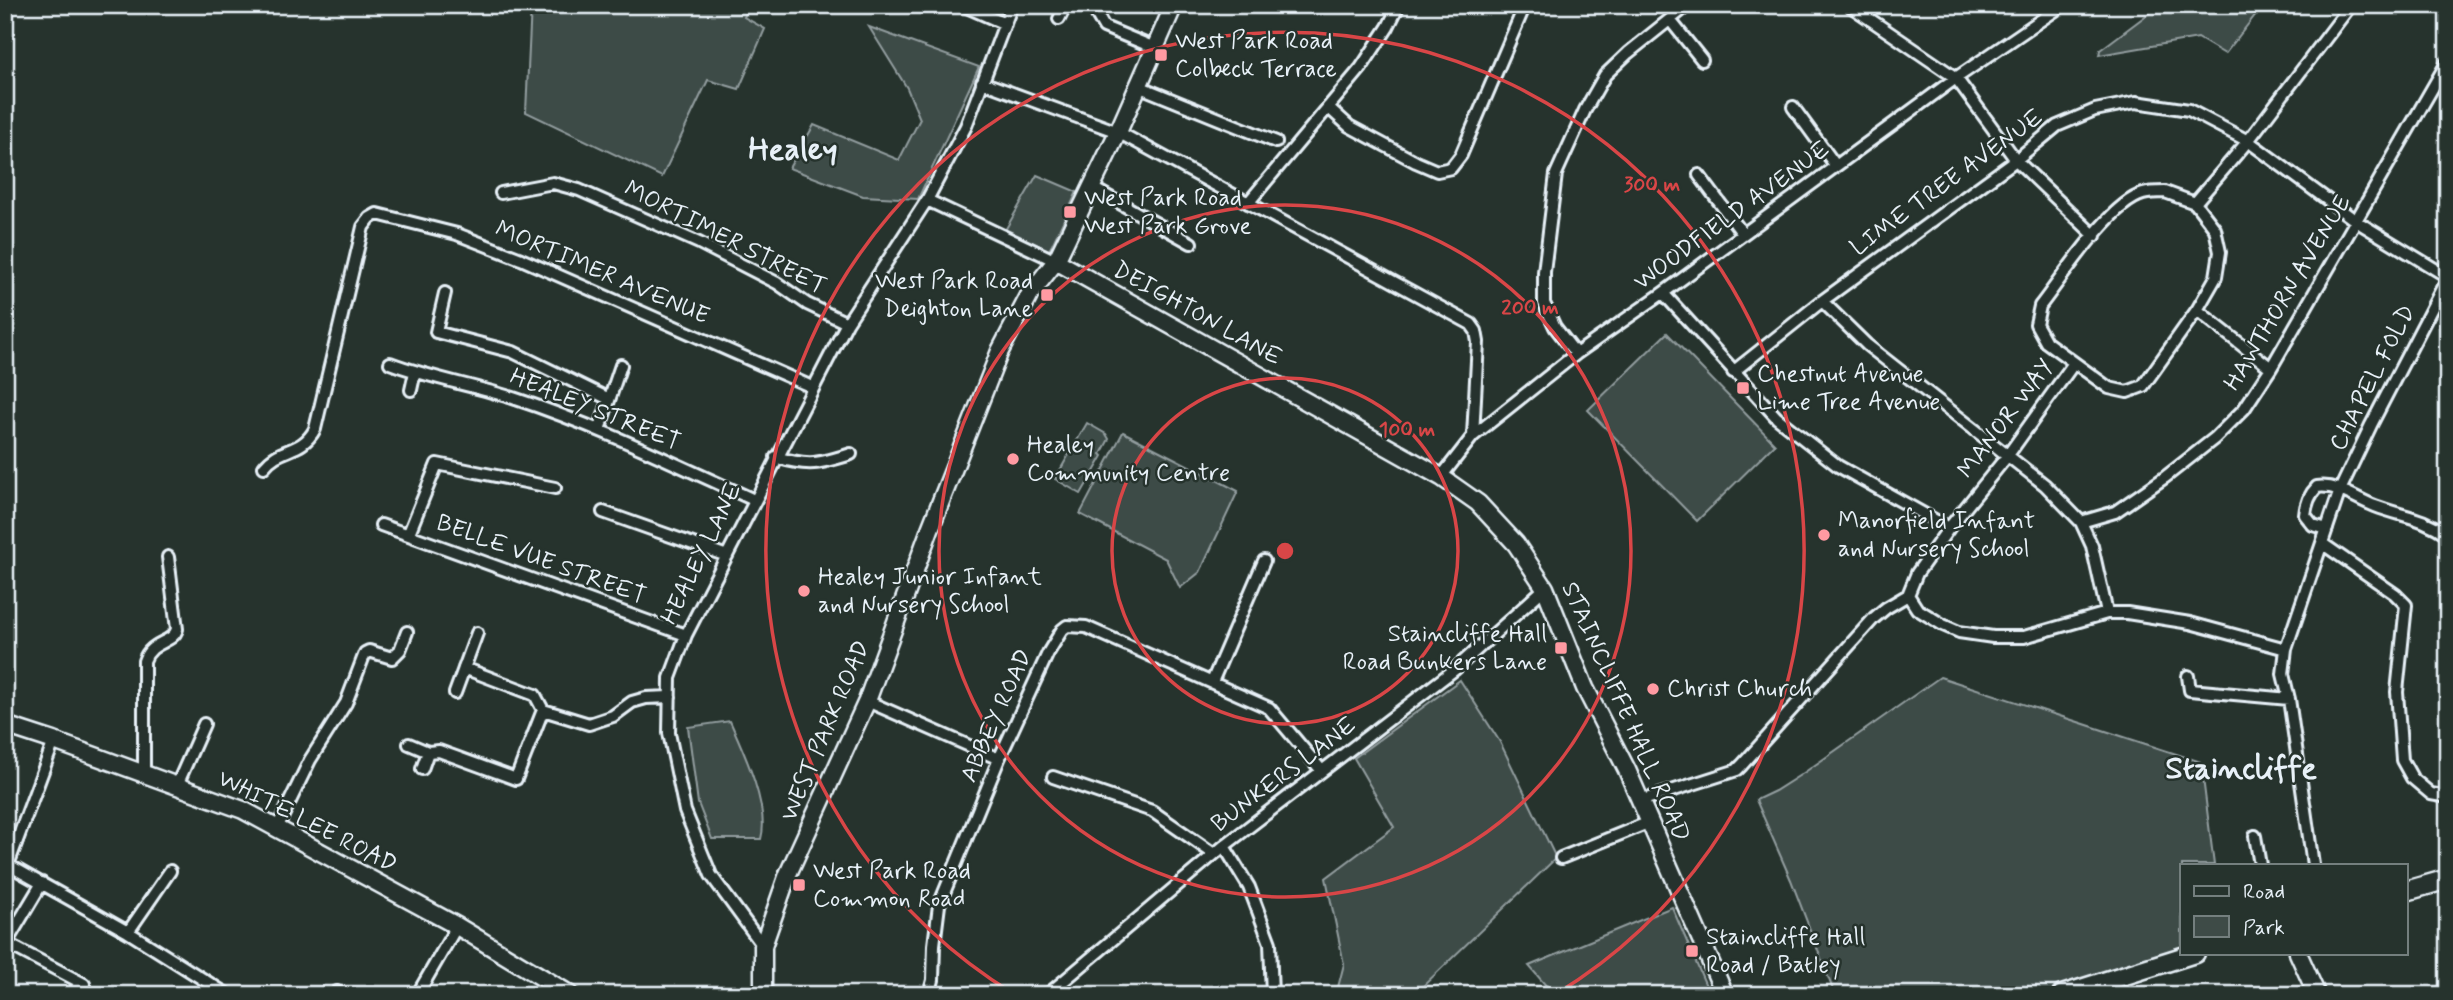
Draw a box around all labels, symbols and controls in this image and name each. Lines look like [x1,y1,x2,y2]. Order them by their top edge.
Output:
place label: West Park Road Colbeck Terrace [1175,26,1337,85]
marker: West Park Road Colbeck Terrace [1153,47,1169,63]
street label: LIME TREE AVENUE [1844,103,2050,263]
district label: Healey [748,129,838,171]
street label: WOODFIELD AVENUE [1628,134,1836,298]
text: 300 m [1624,171,1681,199]
street label: MORTIMER STREET [619,174,831,302]
place label: West Park Road West Park Grove [1084,183,1252,242]
street label: HAWTHORN AVENUE [2217,189,2359,397]
marker: West Park Road West Park Grove [1062,204,1078,220]
street label: MORTIMER AVENUE [490,214,714,332]
street label: DEIGHTON LANE [1107,255,1287,373]
place label: West Park Road Deighton Lane [875,266,1033,325]
marker: West Park Road Deighton Lane [1039,287,1055,303]
text: 200 m [1501,294,1559,322]
street label: CHAPEL FOLD [2323,300,2423,456]
street label: MANOR WAY [1951,353,2061,485]
place label: Chestnut Avenue Lime Tree Avenue [1757,359,1940,418]
street label: HEALEY STREET [505,362,685,458]
marker: Chestnut Avenue Lime Tree Avenue [1735,380,1751,396]
text: 100 m [1379,416,1435,444]
place label: Healey Community Centre [1027,430,1230,489]
marker: Healey Community Centre [1005,451,1021,467]
street label: HEALEY LANE [654,478,750,630]
place label: Manorfield Infant and Nursery School [1838,506,2035,565]
street label: BELLE VUE STREET [432,508,650,612]
marker: Manorfield Infant and Nursery School [1816,527,1832,543]
centre of rings [1273,539,1297,563]
place label: Healey Junior Infant and Nursery School [818,562,1042,621]
street label: STAINCLIFFE HALL ROAD [1554,577,1696,847]
marker: Healey Junior Infant and Nursery School [796,583,812,599]
place label: Staincliffe Hall Road Bunkers Lane [1343,619,1547,678]
street label: WEST PARK ROAD [774,636,878,826]
marker: Staincliffe Hall Road Bunkers Lane [1553,640,1569,656]
street label: ABBEY ROAD [954,645,1040,787]
place label: Christ Church [1667,674,1812,705]
marker: Christ Church [1645,681,1661,697]
street label: BUNKERS LANE [1205,710,1363,840]
district label: Staincliffe [2165,748,2317,790]
street label: WHITE LEE ROAD [212,763,402,881]
place label: West Park Road Common Road [813,856,971,915]
legend [2180,864,2408,954]
marker: West Park Road Common Road [791,877,807,893]
text: Road [2243,878,2285,906]
text: Park [2243,914,2285,942]
place label: Staincliffe Hall Road / Batley [1706,922,1865,981]
marker: Staincliffe Hall Road / Batley [1684,943,1700,959]

